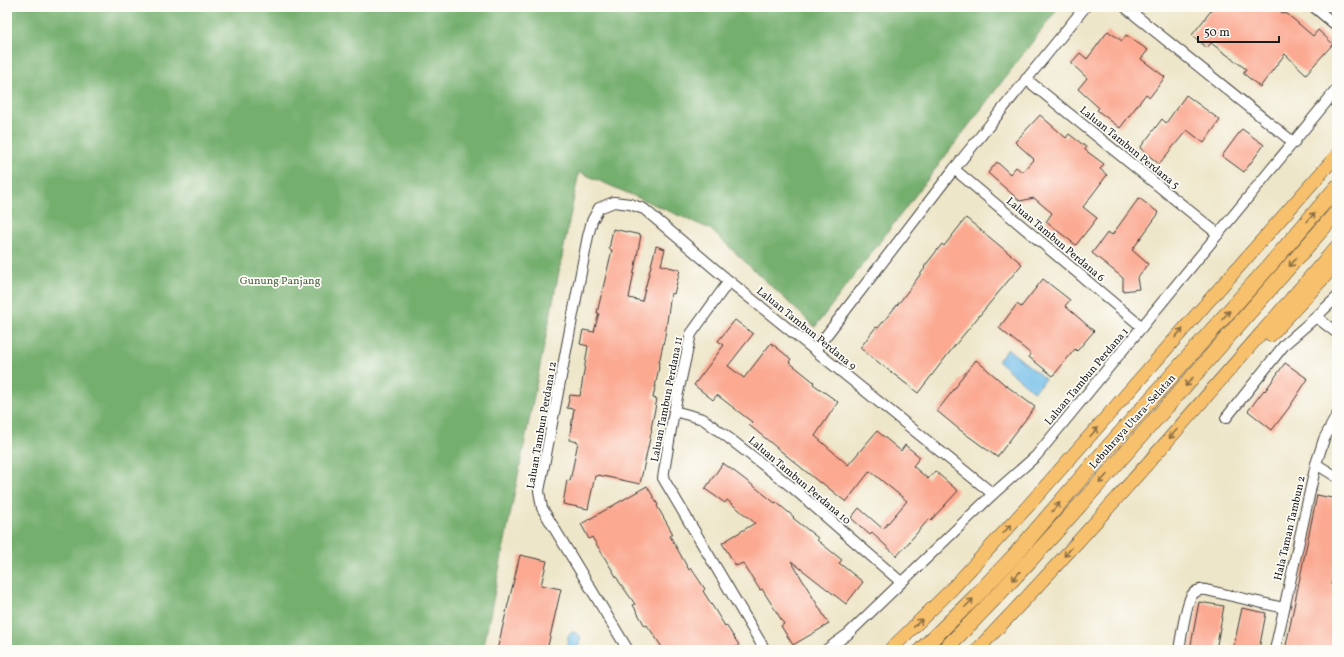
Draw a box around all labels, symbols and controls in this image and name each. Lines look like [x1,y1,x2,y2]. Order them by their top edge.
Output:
scale bar [1198,18,1279,44]
text: 50 m [1204,25,1230,41]
street label: Laluan Tambun Perdana 5 [1076,103,1182,193]
street label: Laluan Tambun Perdana 6 [1003,194,1108,286]
one-way arrow [1307,211,1316,222]
one-way arrow [1289,257,1298,267]
park label: Gunung Panjang [240,274,321,289]
street label: Laluan Tambun Perdana 9 [753,284,859,374]
one-way arrow [1221,310,1231,320]
street label: Laluan Tambun Perdana 1 [1042,325,1132,429]
one-way arrow [1175,328,1184,339]
street label: Laluan Tambun Perdana 11 [648,335,687,463]
street label: Laluan Tambun Perdana 12 [524,360,561,490]
street label: Lebuhraya Utara–Selatan [1087,371,1180,473]
one-way arrow [1185,376,1194,387]
one-way arrow [1089,427,1098,437]
one-way arrow [1169,429,1178,439]
street label: Laluan Tambun Perdana 10 [744,434,854,529]
one-way arrow [1098,474,1108,484]
street label: Hala Taman Tambun 2 [1271,474,1310,582]
one-way arrow [1052,501,1061,512]
one-way arrow [1003,523,1012,534]
one-way arrow [1064,547,1073,557]
one-way arrow [1011,571,1021,581]
one-way arrow [964,598,974,608]
one-way arrow [913,618,923,628]

